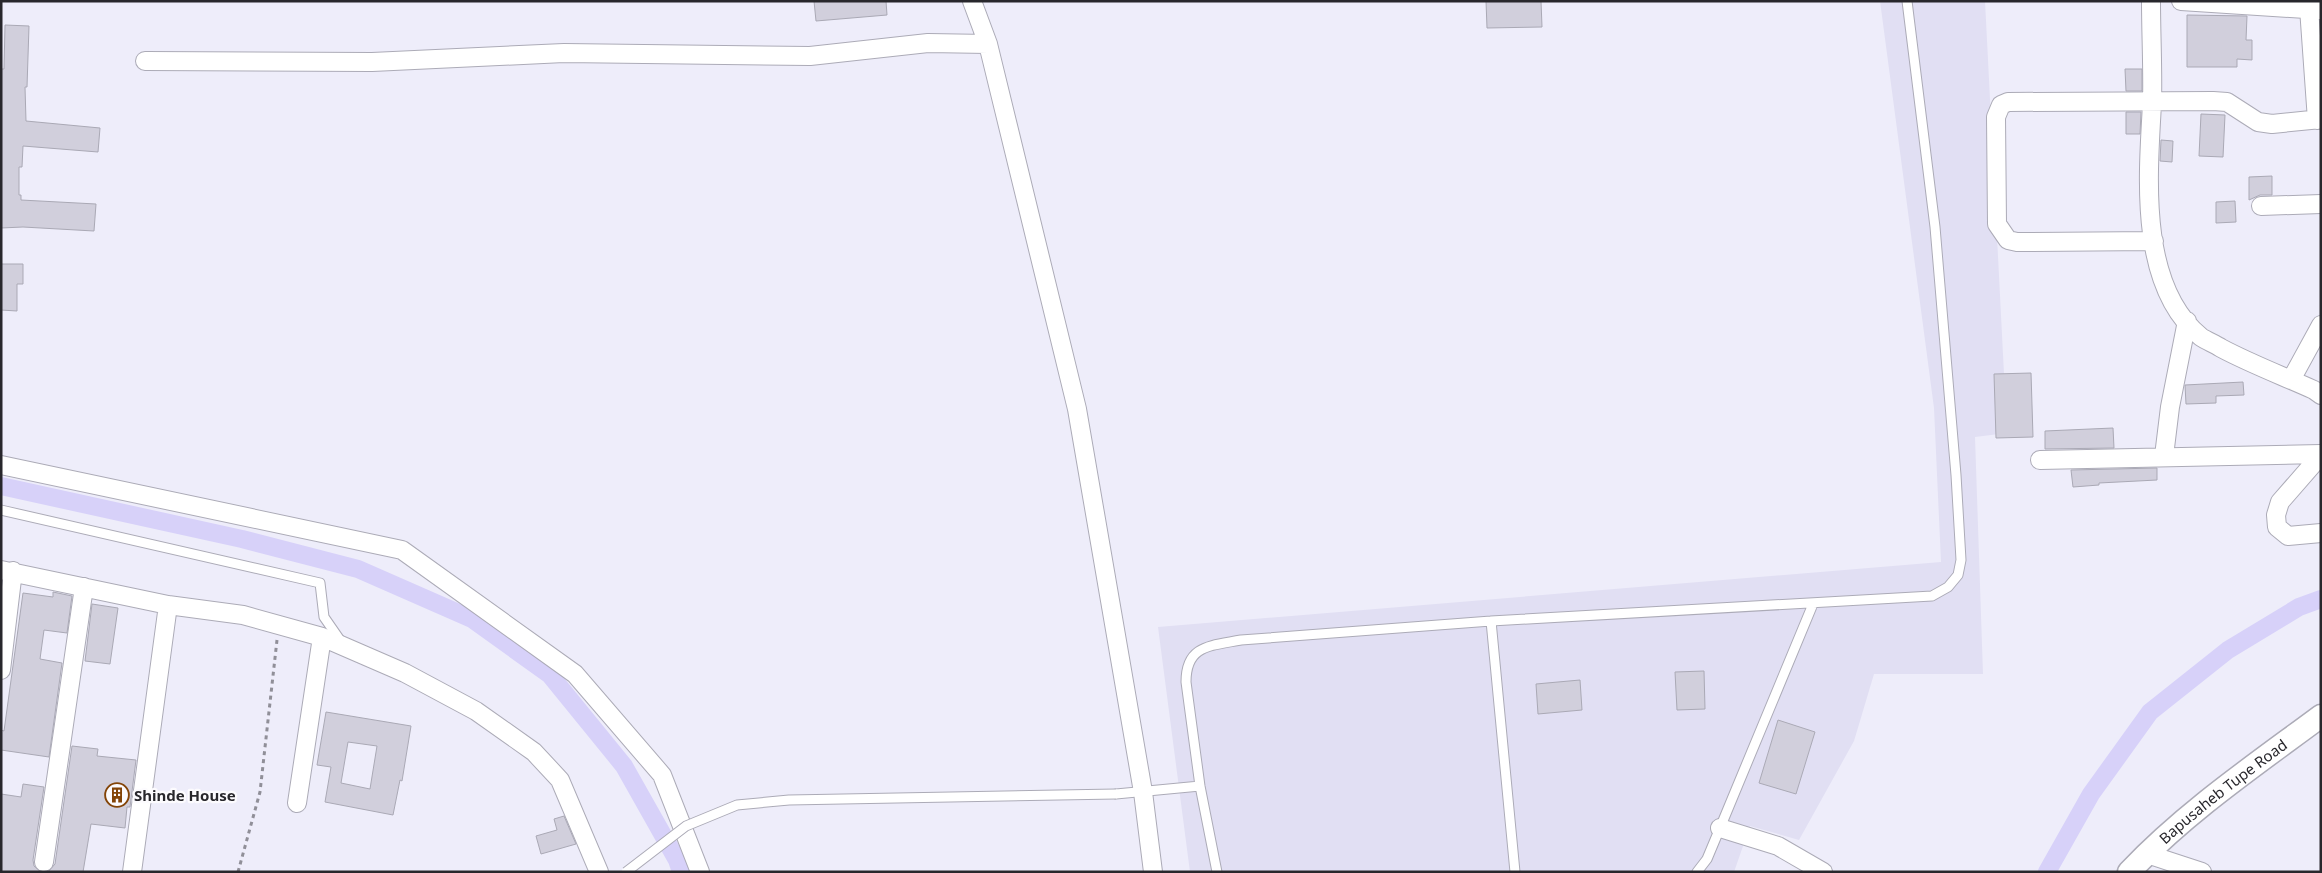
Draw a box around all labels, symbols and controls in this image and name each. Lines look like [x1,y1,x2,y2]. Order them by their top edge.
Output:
street label: Bapusaheb Tupe Road [2155,734,2291,848]
building icon: Shinde House [104,782,130,808]
place label: Shinde House [134,785,236,805]

